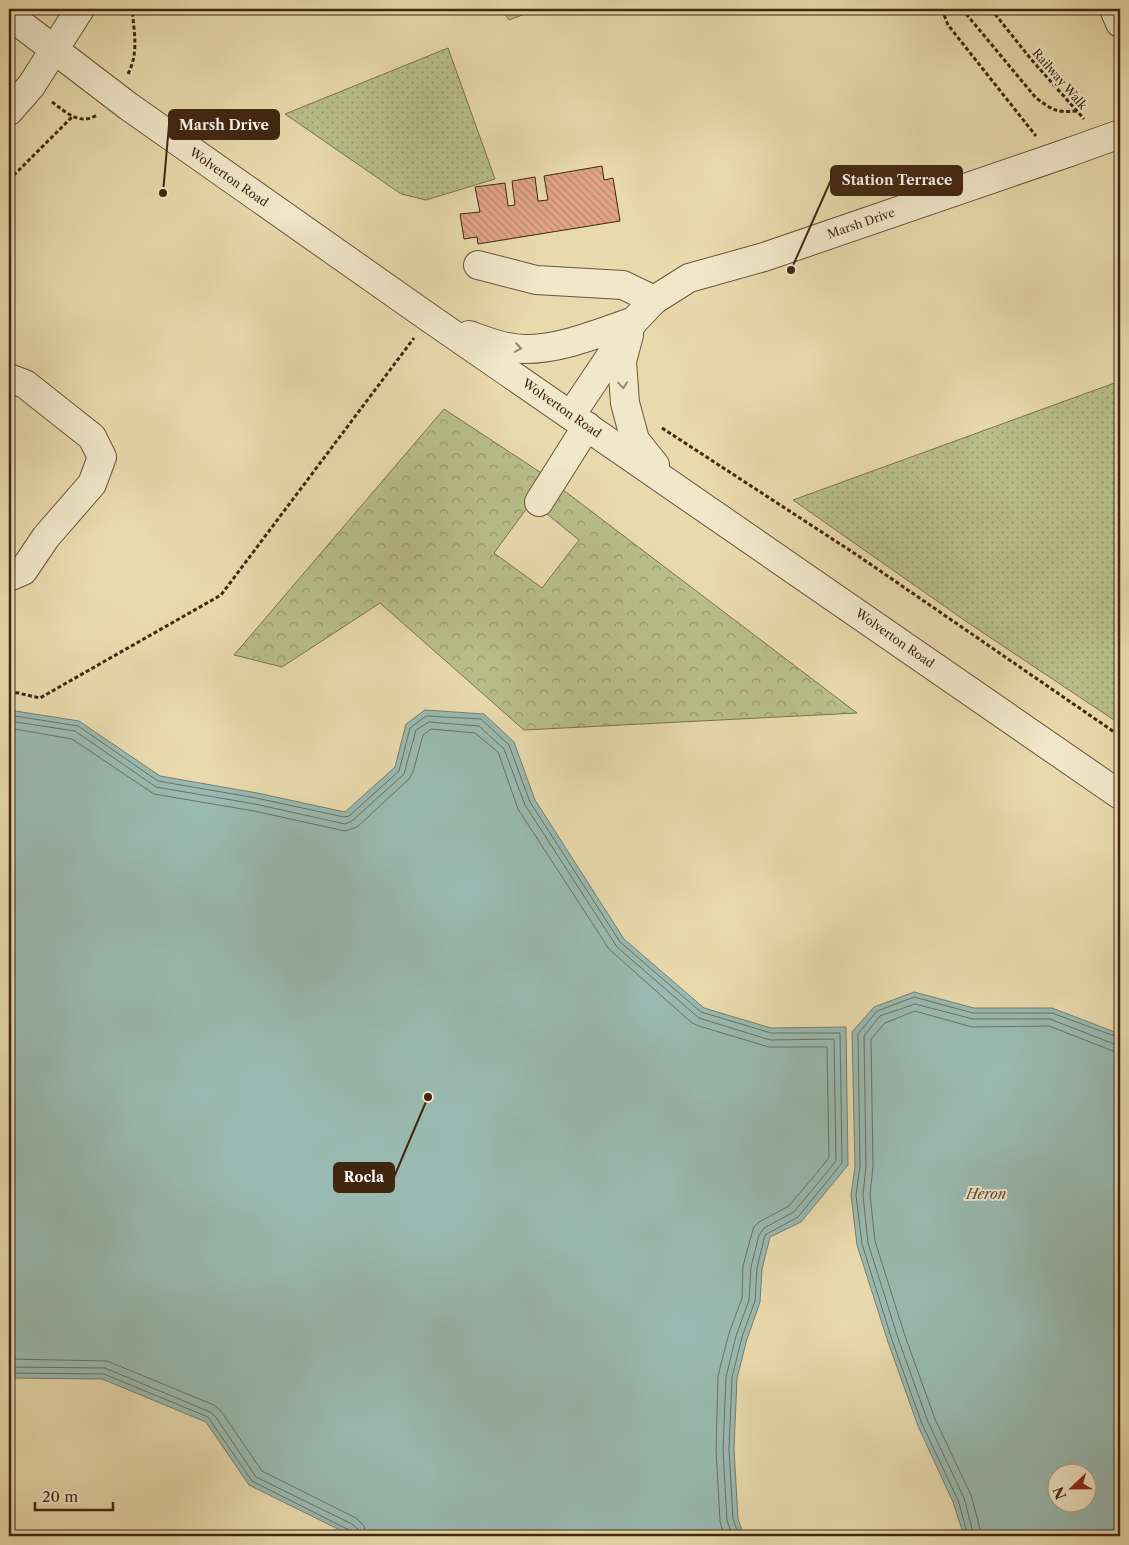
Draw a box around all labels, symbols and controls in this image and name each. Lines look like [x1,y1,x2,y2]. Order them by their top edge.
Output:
street label: Railway Walk [1029,45,1091,113]
callout: Marsh Drive [169,110,279,139]
text: Marsh Drive [179,116,269,134]
street label: Wolverton Road [186,144,272,210]
callout: Station Terrace [831,166,962,195]
text: Station Terrace [842,171,952,189]
street label: Marsh Drive [825,204,897,242]
one-way arrow [513,342,522,352]
street label: Wolverton Road [519,375,605,441]
one-way arrow [618,382,629,390]
street label: Wolverton Road [852,605,938,671]
callout: Rocla [334,1163,394,1192]
text: Rocla [344,1168,385,1186]
water label: Heron [965,1185,1006,1203]
north arrow [1046,1462,1096,1512]
scale bar [35,1480,112,1512]
text: N [1049,1484,1071,1502]
text: 20 m [42,1487,78,1506]

